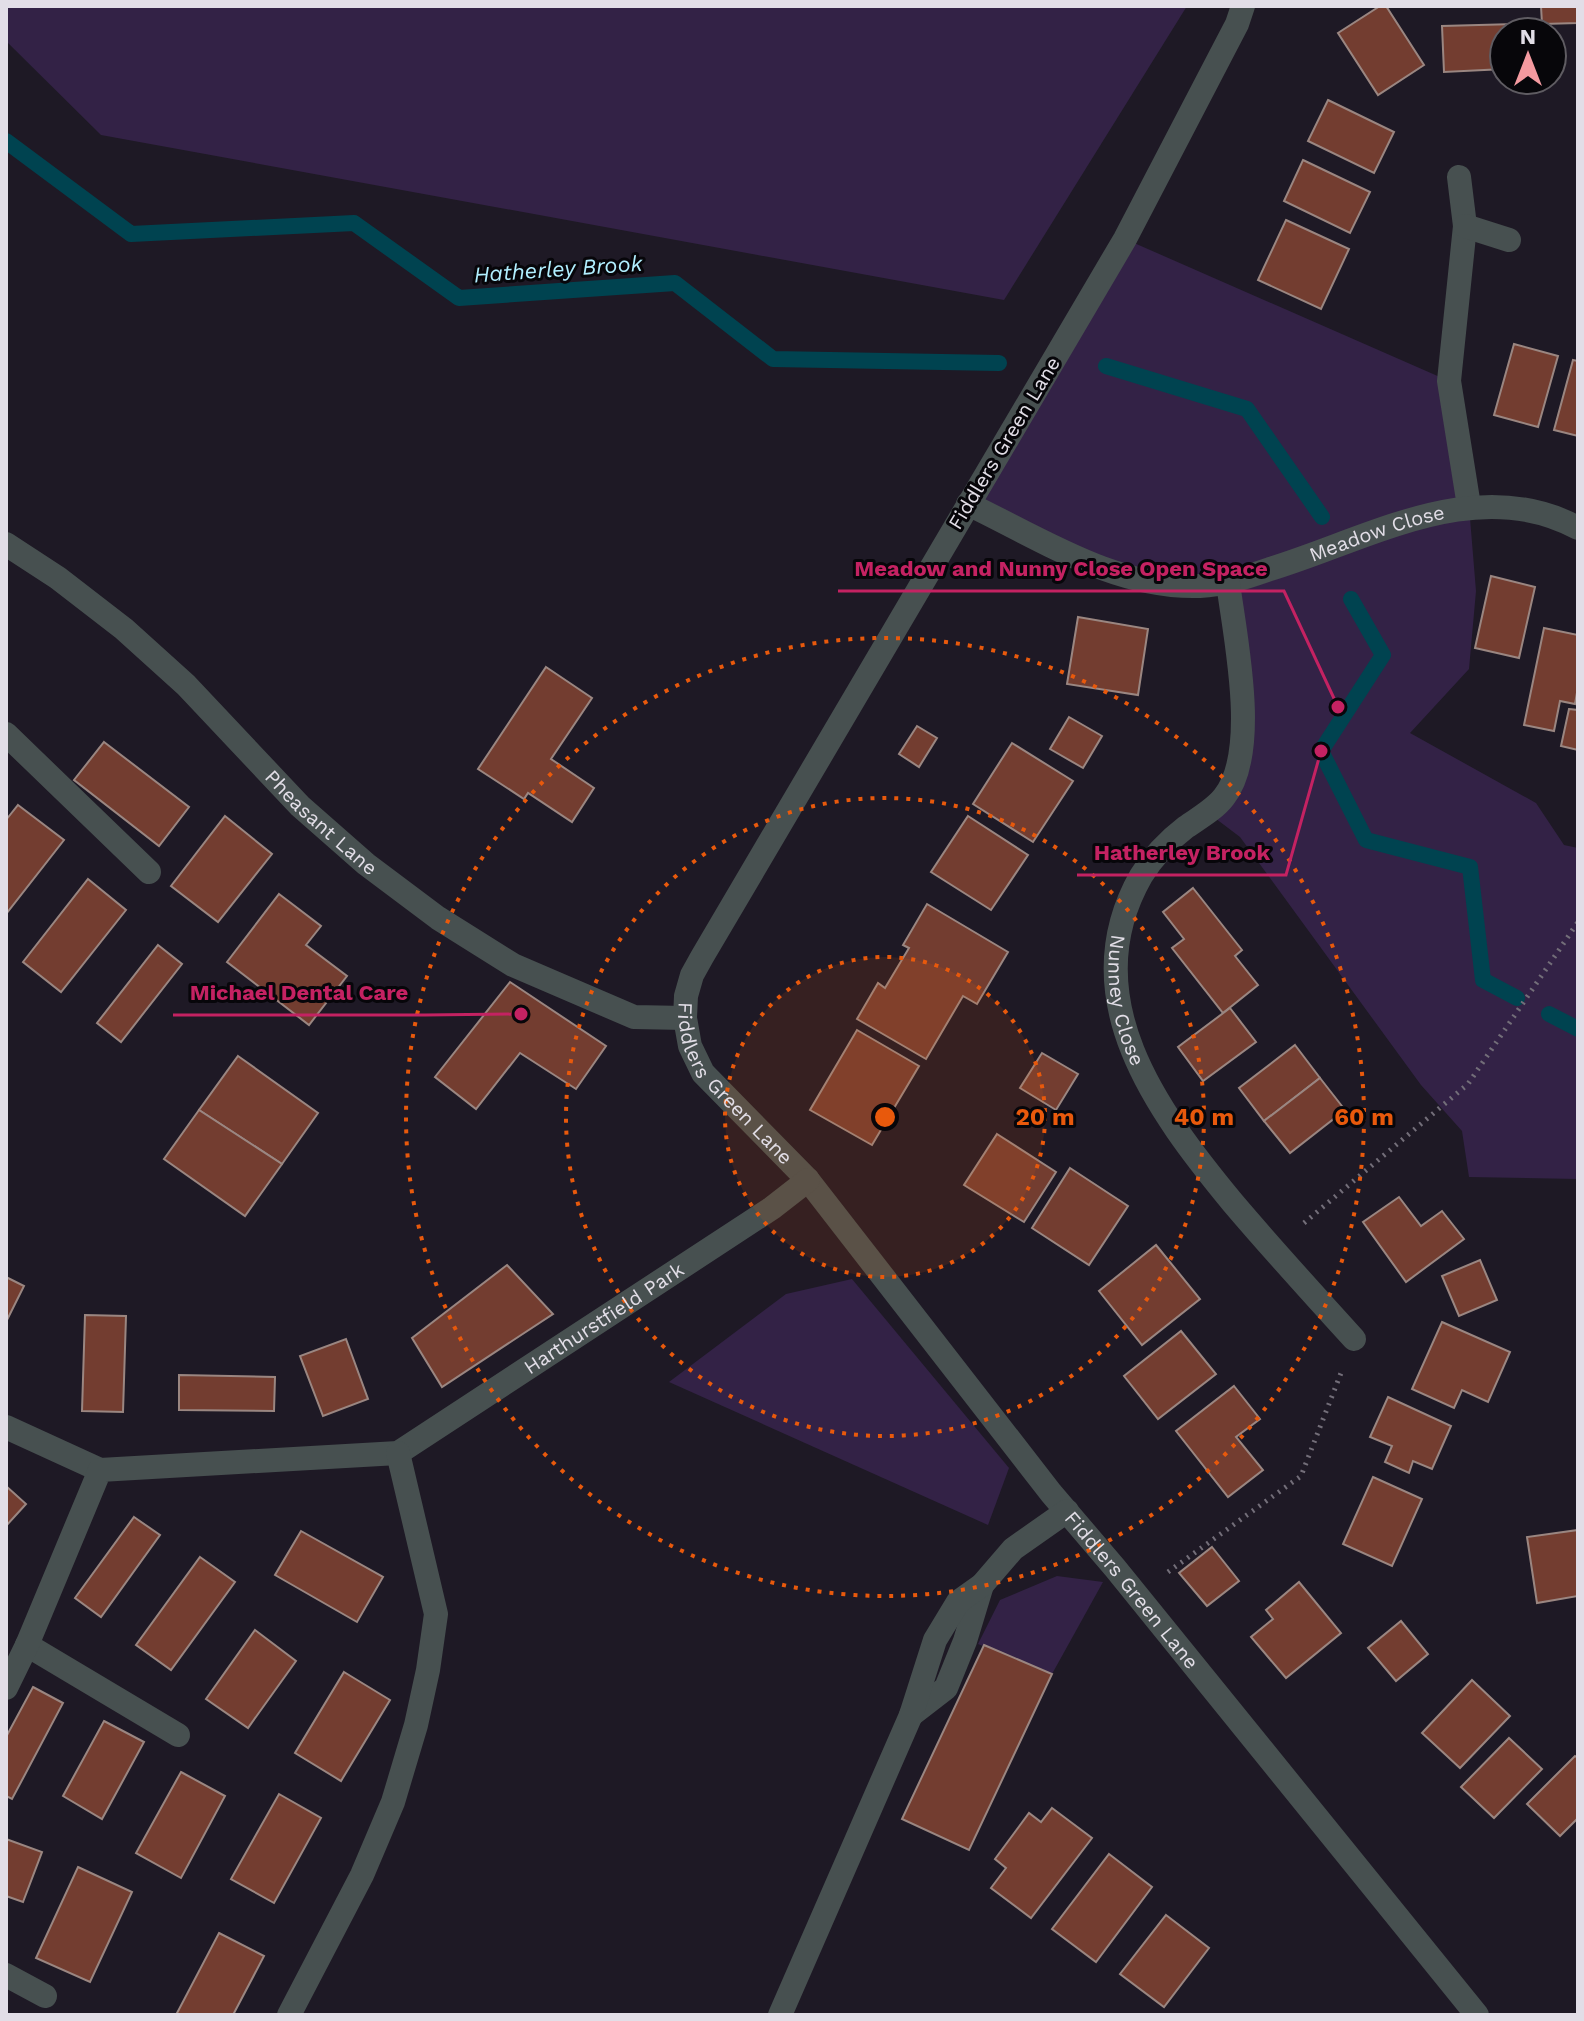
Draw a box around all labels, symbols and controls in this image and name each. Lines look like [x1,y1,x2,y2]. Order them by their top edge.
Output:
north arrow [1488,16,1568,96]
text: N [1520,24,1536,49]
water label: Hatherley Brook [473,251,644,287]
street label: Fiddlers Green Lane [943,352,1065,534]
street label: Meadow Close [1306,500,1447,567]
callout: Meadow and Nunny Close Open Space [838,545,1284,591]
text: Meadow and Nunny Close Open Space [854,556,1268,581]
street label: Pheasant Lane [260,765,382,880]
callout: Hatherley Brook [1077,829,1286,875]
text: Hatherley Brook [1094,840,1271,865]
street label: Nunney Close [1104,933,1150,1069]
callout: Michael Dental Care [173,969,425,1015]
text: Michael Dental Care [190,980,408,1005]
street label: Fiddlers Green Lane [673,1002,798,1169]
centre of rings [871,1103,899,1131]
text: 20 m [1015,1103,1075,1131]
text: 40 m [1174,1103,1234,1131]
text: 60 m [1334,1103,1394,1131]
street label: Harthurstfield Park [519,1257,688,1379]
street label: Fiddlers Green Lane [1060,1506,1204,1674]

